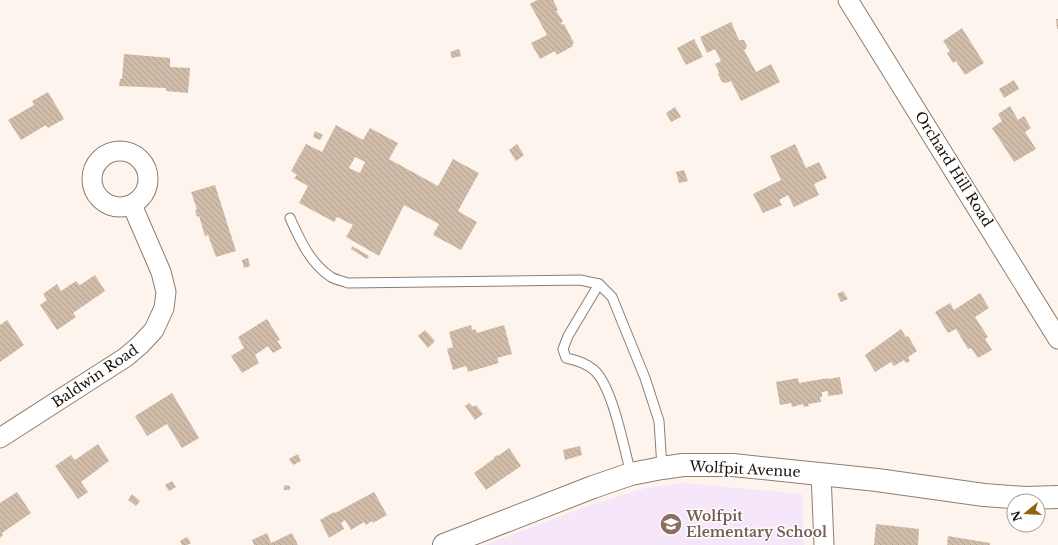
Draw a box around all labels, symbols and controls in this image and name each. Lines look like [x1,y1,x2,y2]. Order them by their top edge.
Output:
street label: Orchard Hill Road [911,108,997,231]
street label: Baldwin Road [49,340,142,411]
street label: Wolfpit Avenue [688,457,801,481]
north arrow [1006,493,1046,533]
place label: Wolfpit Elementary School [685,507,827,541]
text: N [1008,508,1025,523]
school or university icon: Wolfpit Elementary School [658,511,684,537]

